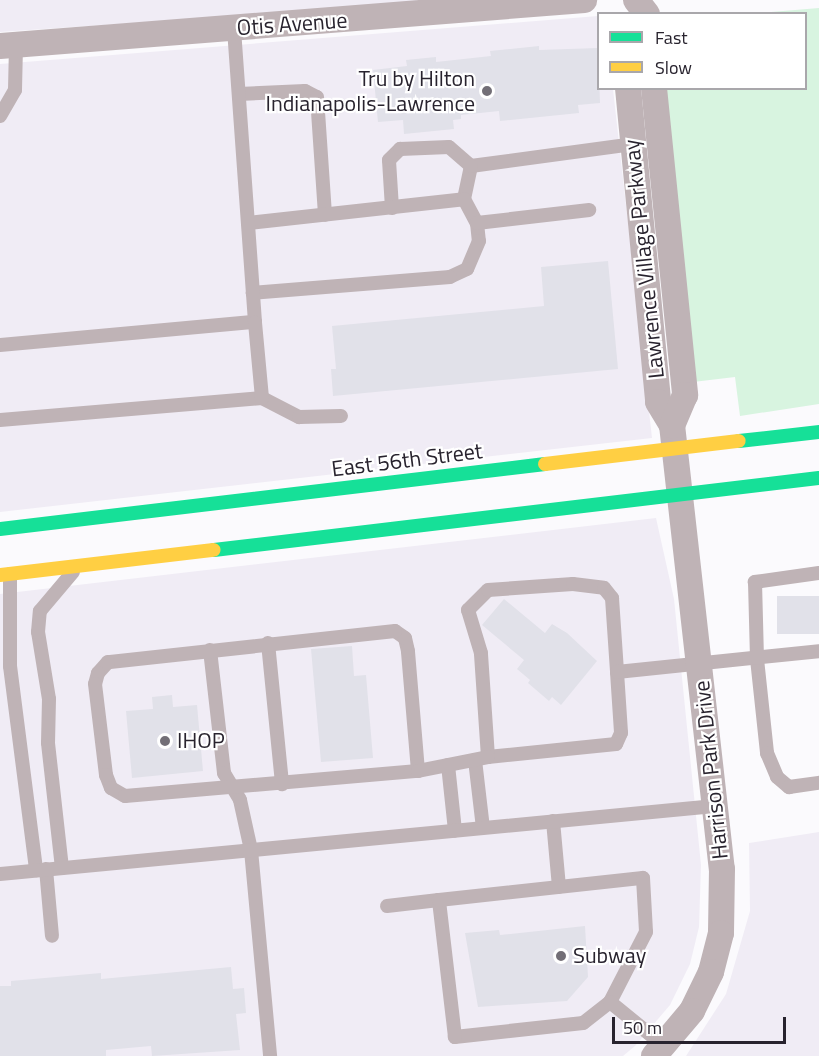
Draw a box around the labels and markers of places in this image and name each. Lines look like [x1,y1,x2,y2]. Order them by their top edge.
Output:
place label: Tru by Hilton Indianapolis-Lawrence [265,65,475,116]
marker: Tru by Hilton Indianapolis-Lawrence [480,84,494,98]
place label: IHOP [177,728,225,754]
marker: IHOP [158,734,172,748]
place label: Subway [573,943,646,969]
marker: Subway [554,949,568,963]

